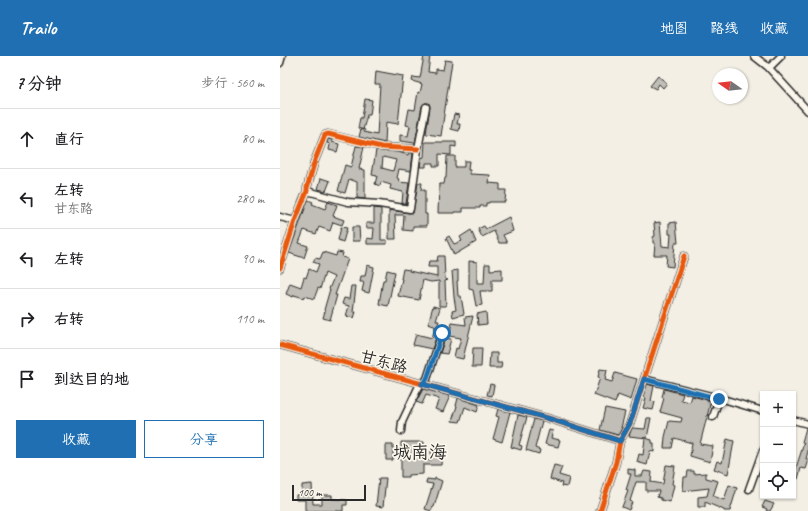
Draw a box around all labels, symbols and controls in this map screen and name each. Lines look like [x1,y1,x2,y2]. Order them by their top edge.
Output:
text: Trailo [20,16,56,40]
text: 地图 [660,20,688,37]
text: 路线 [710,20,738,37]
text: 收藏 [760,20,788,37]
north arrow [712,68,748,104]
text: 7 分钟 [16,73,62,94]
text: 步行 · 560 m [201,75,264,91]
icon: ahead [16,128,38,150]
text: 直行 [54,130,84,149]
text: 80 m [242,131,264,147]
text: 左转 [54,181,84,200]
icon: left [16,188,38,210]
text: 280 m [236,191,264,207]
text: 甘东路 [54,201,93,217]
icon: left [16,248,38,270]
text: 左转 [54,250,84,269]
text: 90 m [242,251,264,267]
icon: right [16,308,38,330]
text: 右转 [54,310,84,329]
text: 110 m [236,311,264,327]
route start [433,324,451,342]
street label: 甘东路 [358,346,410,378]
icon: arrive [16,368,38,390]
text: 到达目的地 [54,370,129,389]
route end [710,390,728,408]
map controls [760,391,796,499]
button: + [760,391,796,427]
button: 收藏 [16,420,136,458]
button: 分享 [144,420,264,458]
button: − [760,427,796,463]
district label: 城南海 [393,441,447,463]
button: locate [760,463,796,499]
scale bar [292,483,366,502]
text: 100 m [298,485,322,499]

